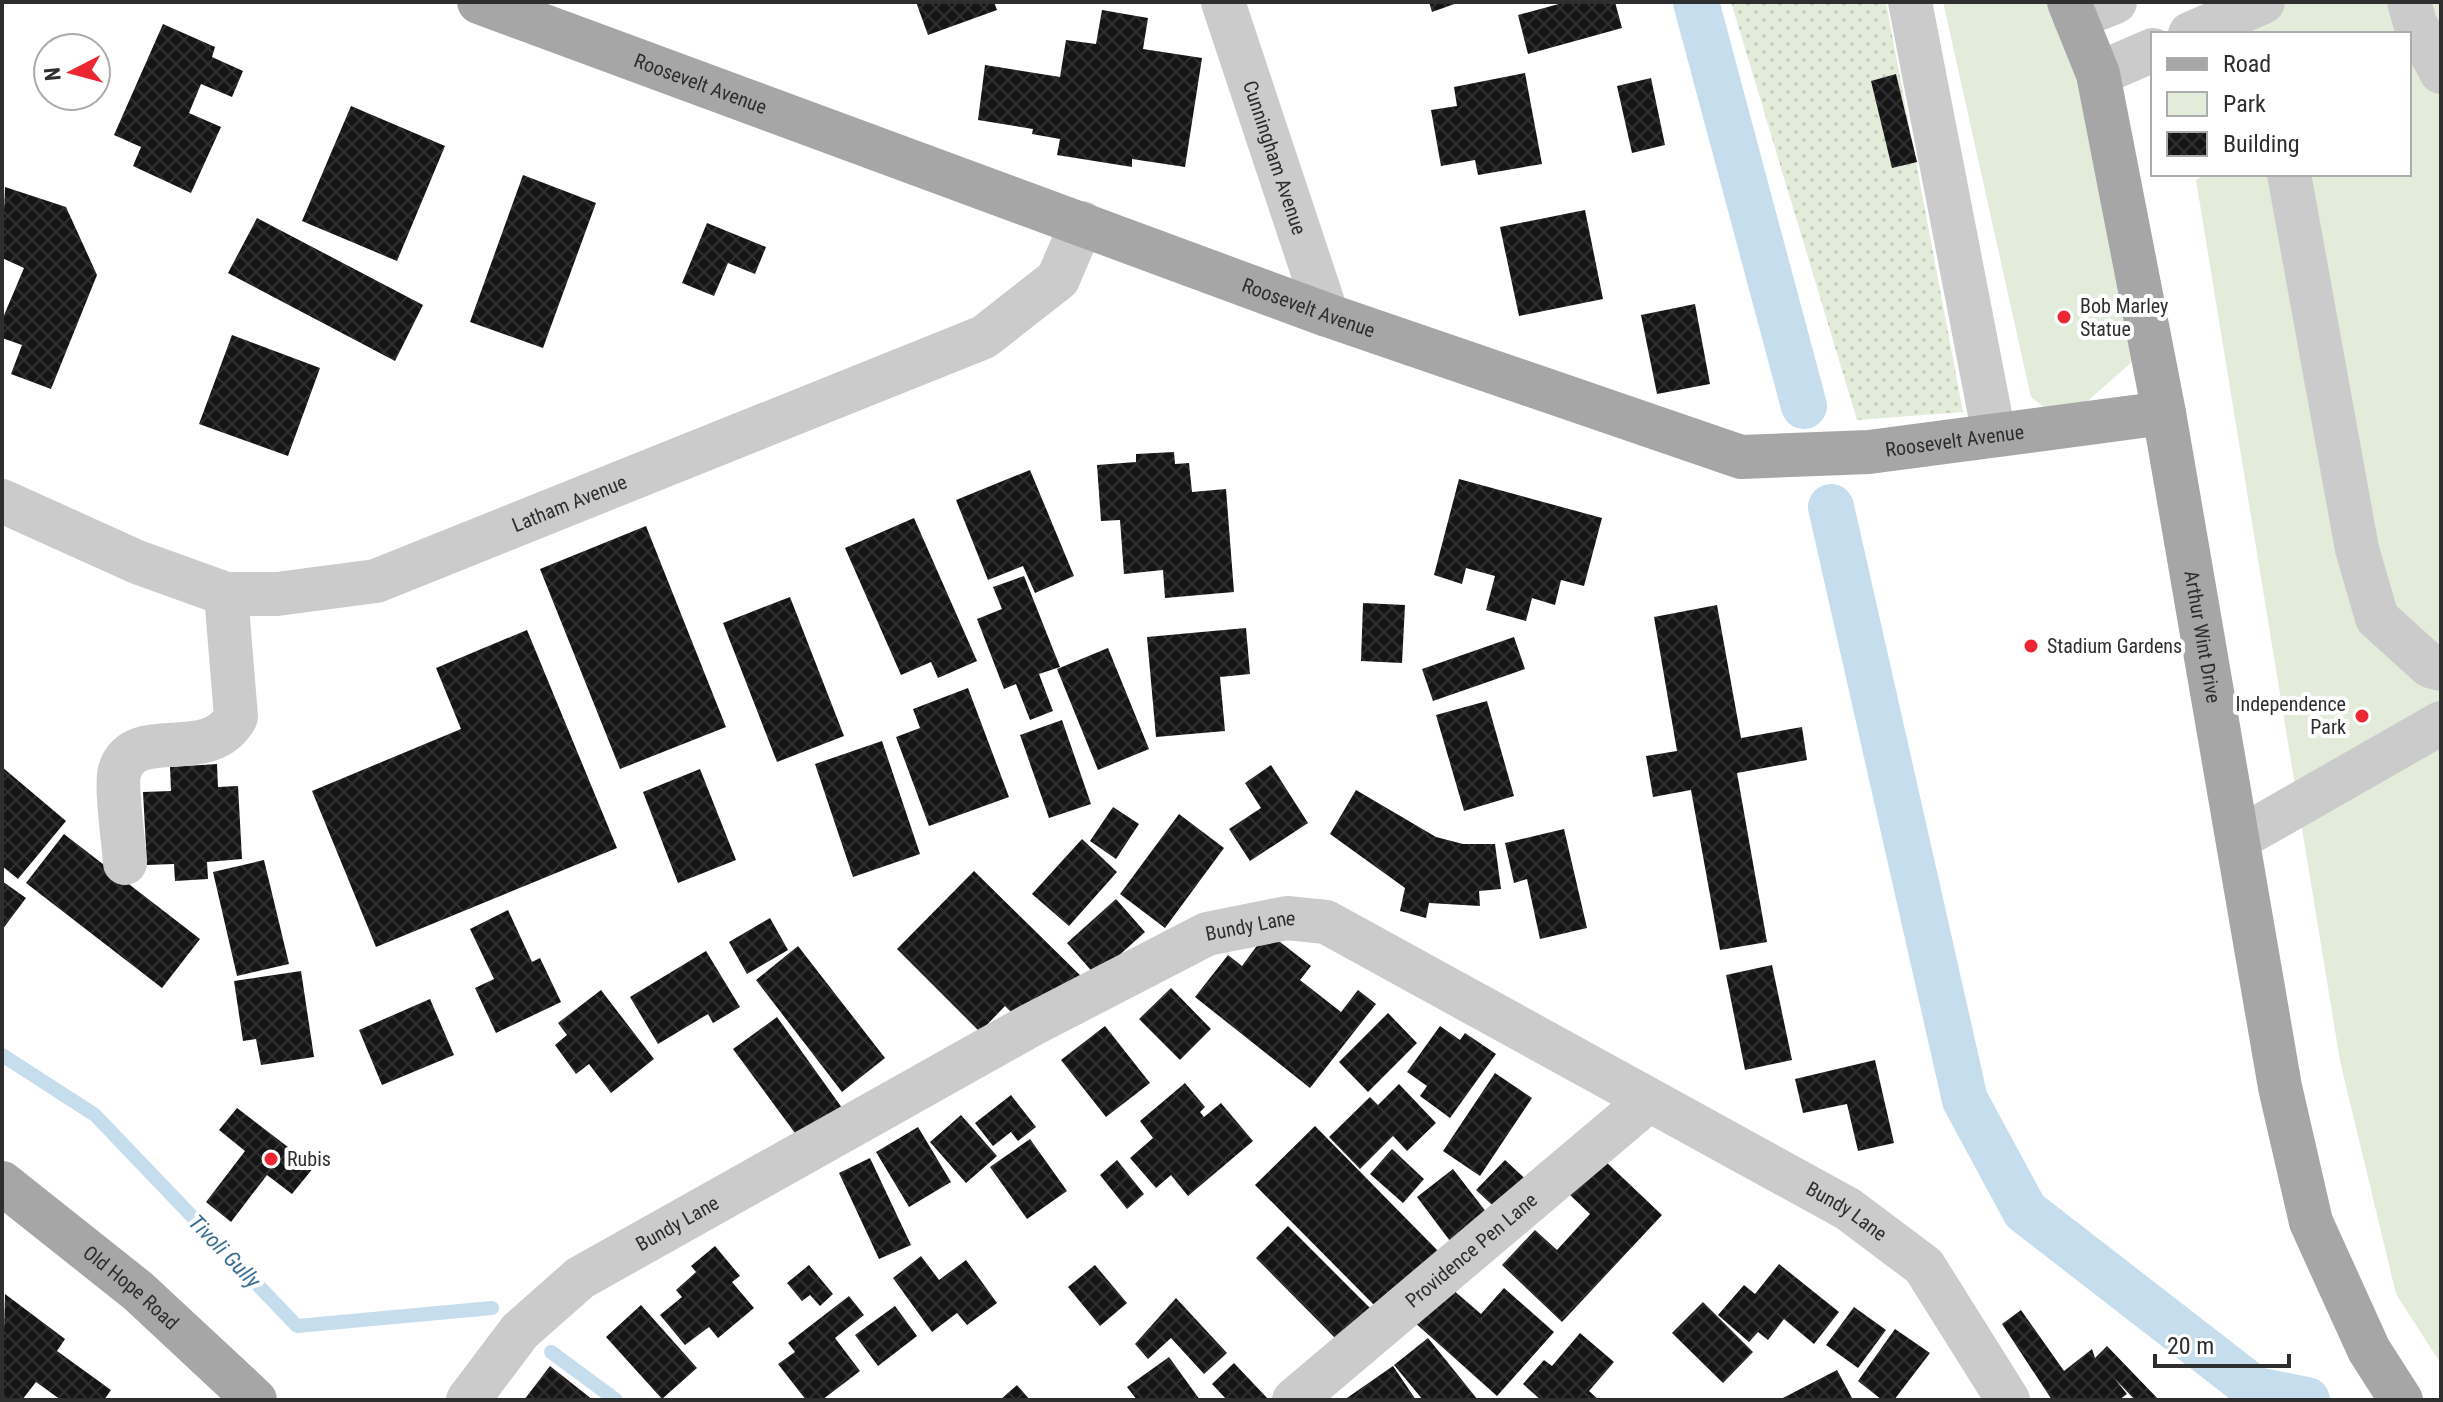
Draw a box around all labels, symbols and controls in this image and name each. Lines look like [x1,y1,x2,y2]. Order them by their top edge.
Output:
north arrow [32,32,112,112]
legend [2151,32,2411,176]
street label: Roosevelt Avenue [631,48,770,119]
text: Road [2223,50,2271,78]
text: N [39,66,66,82]
street label: Cunningham Avenue [1238,77,1311,238]
text: Park [2223,90,2266,118]
text: Building [2223,130,2300,158]
street label: Roosevelt Avenue [1239,273,1378,343]
place label: Bob Marley Statue [2080,294,2168,341]
marker: Bob Marley Statue [2055,308,2073,326]
street label: Roosevelt Avenue [1884,420,2025,462]
street label: Latham Avenue [509,470,630,537]
street label: Arthur Wint Drive [2179,569,2226,705]
place label: Stadium Gardens [2047,634,2182,658]
marker: Stadium Gardens [2022,637,2040,655]
place label: Independence Park [2235,692,2346,739]
marker: Independence Park [2353,707,2371,725]
street label: Bundy Lane [1203,906,1297,946]
place label: Rubis [287,1147,331,1171]
marker: Rubis [262,1150,280,1168]
street label: Bundy Lane [1802,1176,1892,1246]
street label: Providence Pen Lane [1400,1188,1542,1313]
street label: Bundy Lane [632,1191,723,1256]
water label: Tivoli Gully [184,1210,266,1294]
street label: Old Hope Road [78,1240,184,1335]
scale bar [2155,1318,2289,1368]
text: 20 m [2167,1332,2214,1360]

